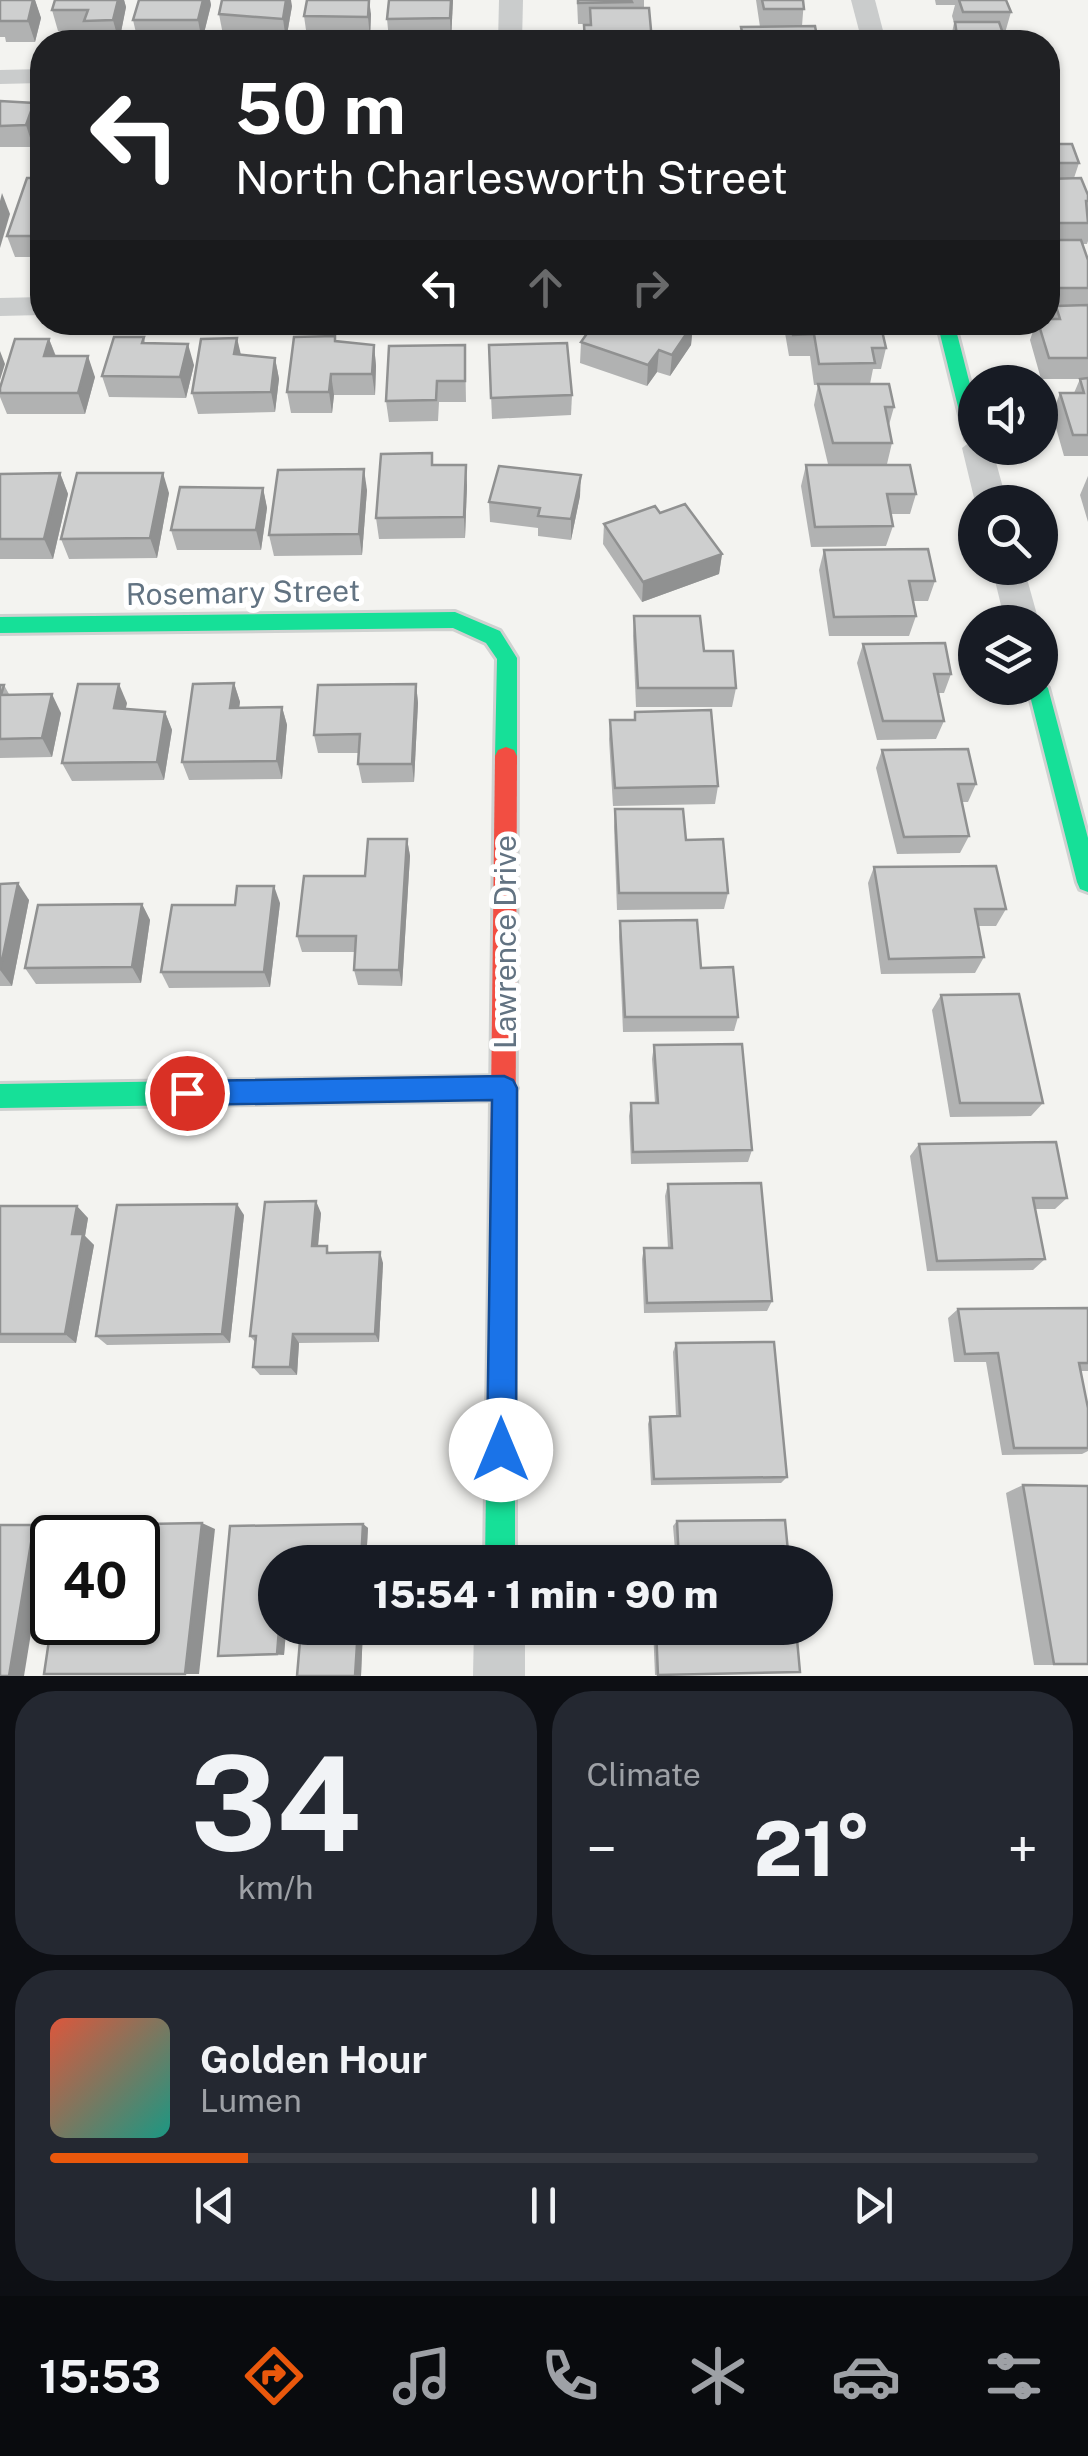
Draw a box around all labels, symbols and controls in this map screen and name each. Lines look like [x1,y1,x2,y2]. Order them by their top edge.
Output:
text: 50 m [235,67,406,150]
icon: left [70,70,200,200]
text: North Charlesworth Street [235,151,788,204]
icon: left [413,260,468,315]
icon: ahead [518,260,573,315]
icon: right [623,260,678,315]
map controls [958,365,1058,705]
button: sound [958,365,1058,465]
button: search [958,485,1058,585]
street label: Rosemary Street [126,572,360,612]
button: layers [958,605,1058,705]
street label: Lawrence Drive [487,835,523,1049]
pin [145,1051,230,1136]
icon: arrive [160,1066,215,1121]
position arrow [449,1398,553,1502]
speed limit sign: 40 [30,1515,160,1645]
text: 15:54 · 1 min · 90 m [373,1572,718,1617]
text: 34 [190,1728,361,1880]
text: Climate [587,1756,701,1793]
text: 21° [753,1805,871,1893]
text: − [587,1817,617,1881]
text: + [1008,1817,1038,1881]
text: km/h [238,1869,313,1906]
text: Golden Hour [200,2037,427,2082]
text: Lumen [200,2082,302,2119]
icon: previous [187,2178,242,2233]
icon: pause [516,2178,571,2233]
icon: next [846,2178,901,2233]
icon: directions [239,2341,309,2411]
icon: music [387,2341,457,2411]
icon: phone [535,2341,605,2411]
icon: climate [683,2341,753,2411]
icon: car [831,2341,901,2411]
icon: filters [979,2341,1049,2411]
text: 15:53 [39,2350,161,2403]

